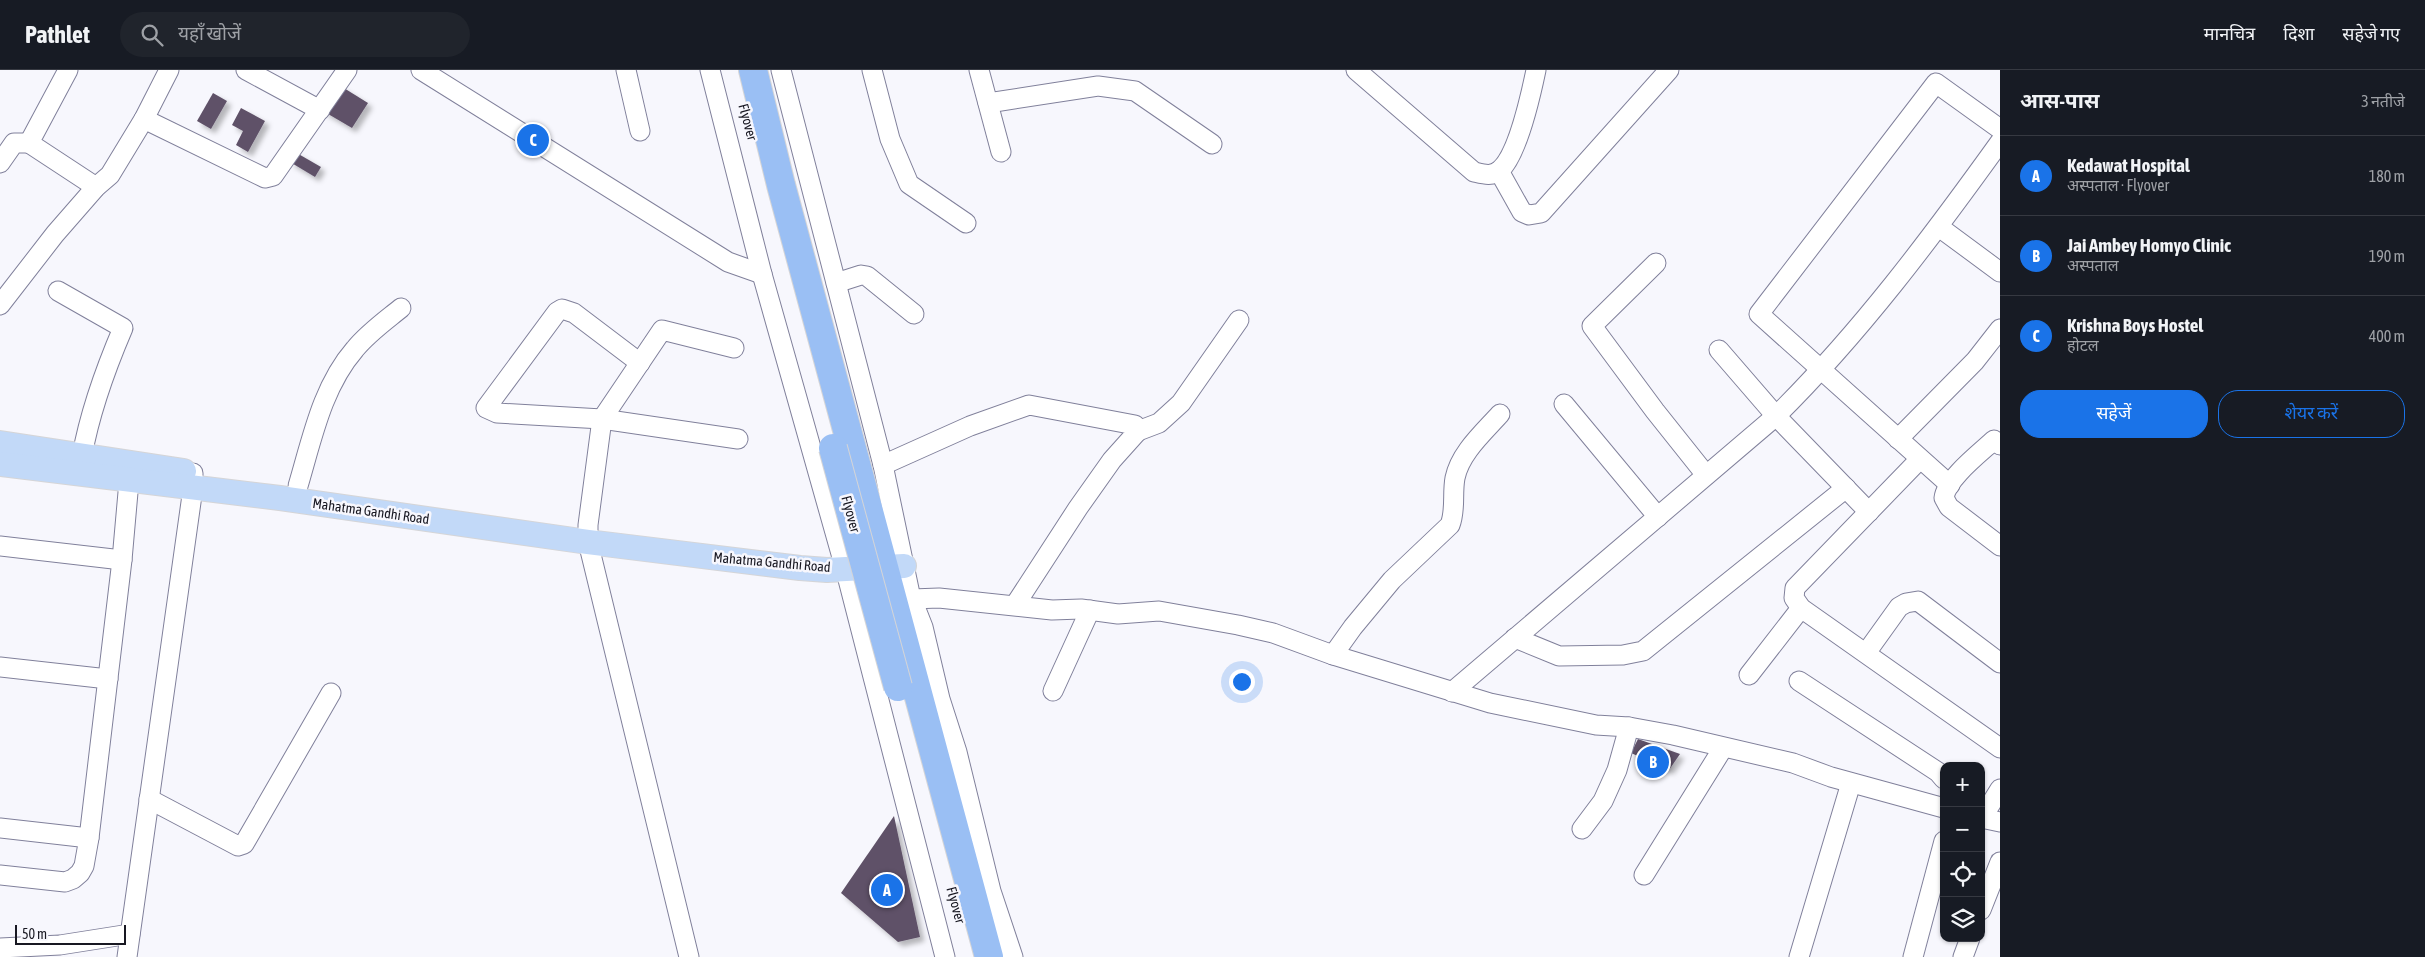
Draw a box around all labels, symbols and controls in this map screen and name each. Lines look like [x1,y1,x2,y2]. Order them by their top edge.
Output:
search box [120,12,470,57]
text: Pathlet [25,21,90,48]
icon: search [138,21,166,49]
text: यहाँ खोजें [178,22,241,44]
text: मानचित्र [2204,23,2255,44]
text: दिशा [2283,23,2314,44]
text: सहेजे गए [2342,23,2400,44]
text: आस-पास [2020,88,2099,112]
text: 3 नतीजे [2361,92,2405,110]
street label: Flyover [735,102,761,143]
pin: C [517,121,549,159]
text: Kedawat Hospital [2067,154,2190,176]
text: A [2032,167,2040,185]
text: 180 m [2369,167,2405,185]
text: अस्पताल · Flyover [2067,176,2169,194]
text: Jai Ambey Homyo Clinic [2067,234,2231,256]
text: B [2032,247,2040,265]
text: 190 m [2369,247,2405,265]
text: अस्पताल [2067,256,2119,274]
text: Krishna Boys Hostel [2067,314,2203,336]
text: C [2032,327,2040,345]
text: 400 m [2369,327,2405,345]
text: होटल [2067,336,2099,354]
button: सहेजें [2020,390,2208,438]
button: शेयर करें [2218,390,2405,438]
street label: Flyover [838,494,864,535]
street label: Mahatma Gandhi Road [312,495,430,527]
street label: Mahatma Gandhi Road [713,549,831,575]
your location [1229,669,1255,695]
pin: B [1637,743,1669,781]
map controls [1940,762,1985,942]
button: + [1940,762,1985,807]
button: − [1940,807,1985,852]
button: locate [1940,852,1985,897]
pin: A [871,871,903,909]
street label: Flyover [943,885,969,926]
button: layers [1940,897,1985,942]
scale bar [15,922,126,945]
text: 50 m [22,926,47,942]

